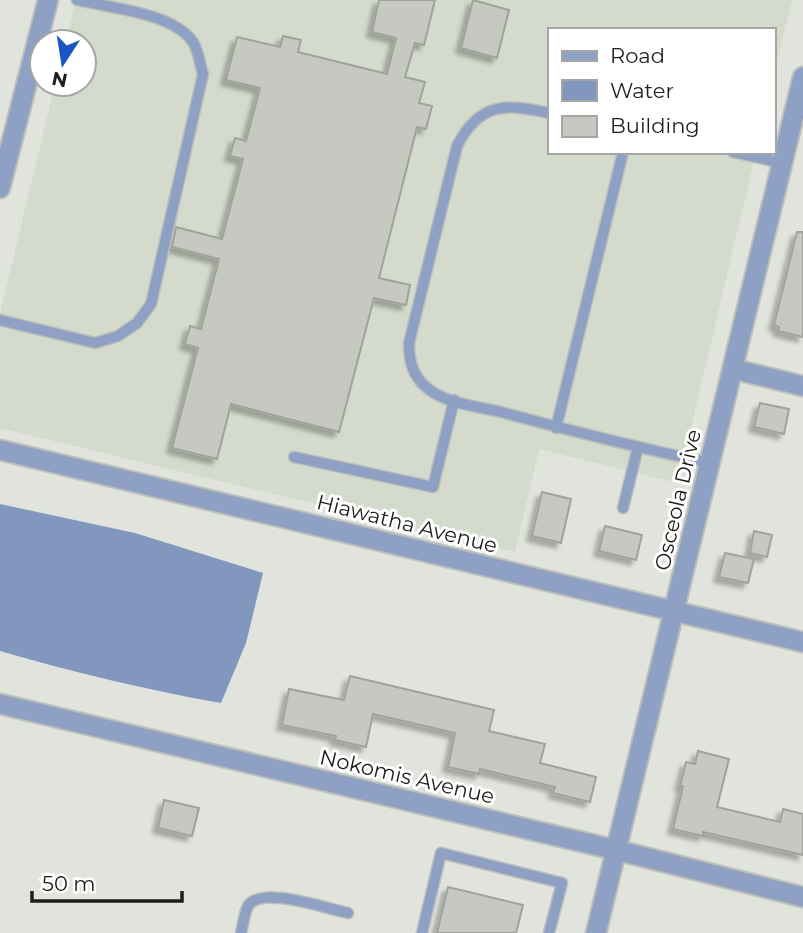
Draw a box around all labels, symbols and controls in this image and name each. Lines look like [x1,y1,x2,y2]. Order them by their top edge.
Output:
north arrow [28,28,98,98]
legend [548,28,775,154]
text: Road [610,43,665,68]
text: N [50,66,69,92]
text: Water [610,78,674,103]
text: Building [610,113,700,138]
street label: Osceola Drive [649,427,706,573]
street label: Hiawatha Avenue [314,489,500,558]
street label: Nokomis Avenue [317,744,497,809]
scale bar [32,860,182,904]
text: 50 m [42,871,96,896]

